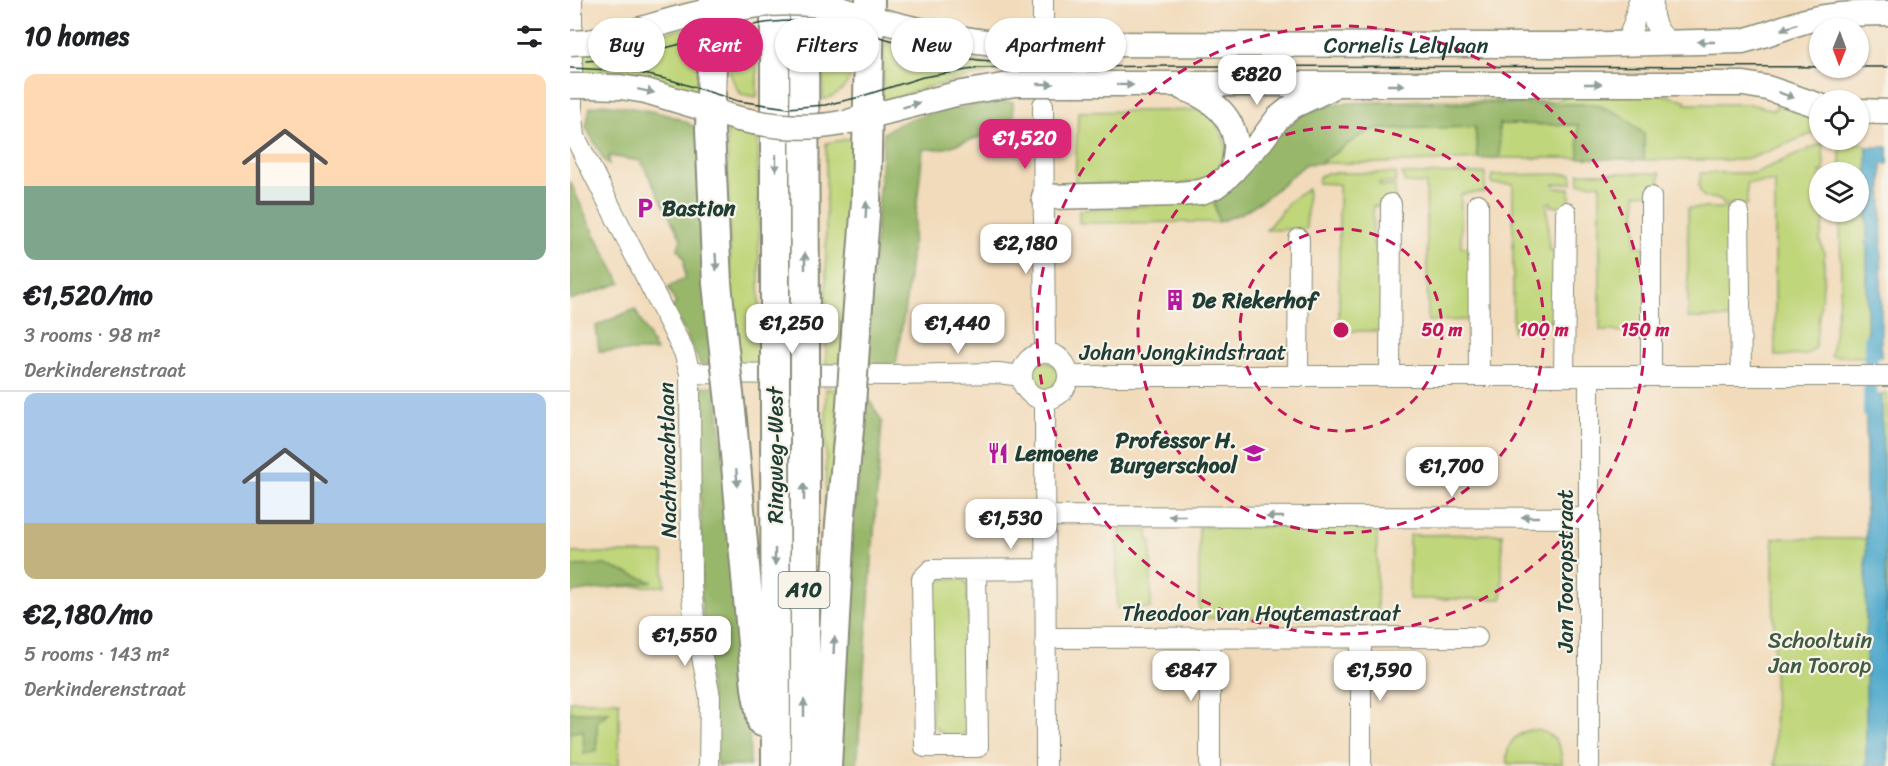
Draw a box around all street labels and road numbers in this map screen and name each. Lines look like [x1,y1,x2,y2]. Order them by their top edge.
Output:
street label: Cornelis Lelylaan [1324,26,1488,65]
street label: Johan Jongkindstraat [1079,333,1287,372]
street label: Nachtwachtlaan [647,381,688,538]
street label: Ringweg-West [756,385,795,523]
street label: Jan Tooropstraat [1546,489,1585,653]
road number: A10 [778,572,830,608]
street label: Theodoor van Hoytemastraat [1122,594,1401,633]

